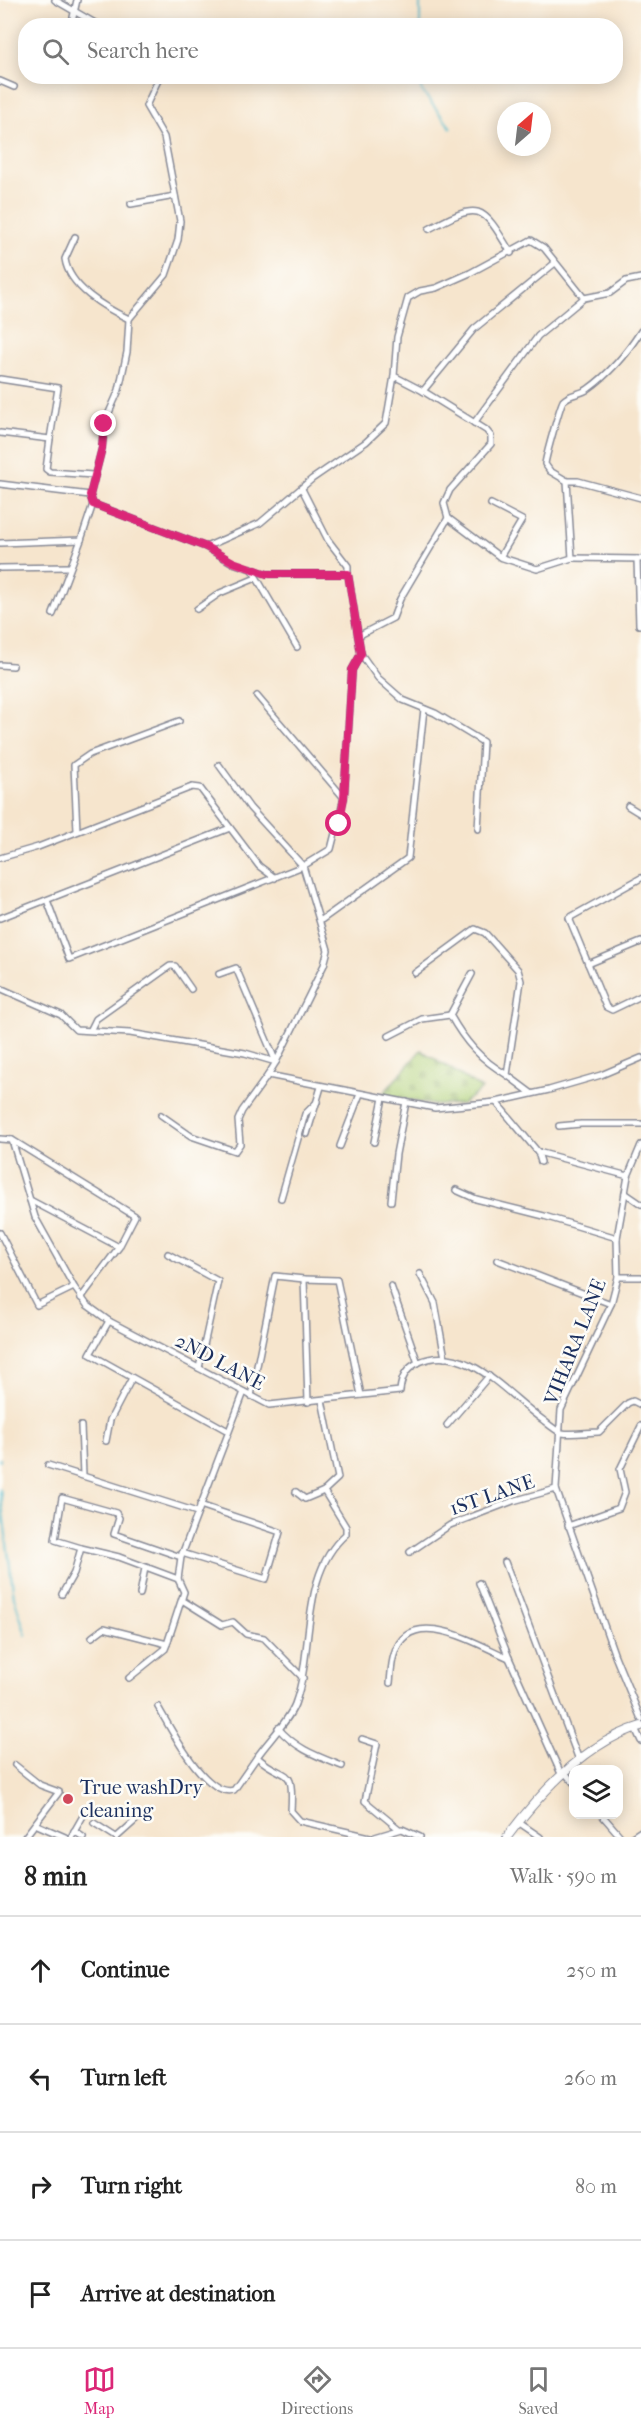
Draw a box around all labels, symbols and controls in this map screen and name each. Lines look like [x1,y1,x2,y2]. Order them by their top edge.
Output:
search box [18,18,623,84]
icon: search [39,35,72,68]
text: Search here [87,38,199,64]
north arrow [497,102,551,156]
route end [90,410,116,436]
route start [325,810,351,836]
street label: VIHARA LANE [539,1276,611,1409]
street label: 2ND LANE [171,1329,269,1395]
street label: 1ST LANE [447,1470,537,1520]
map controls [569,1765,623,1819]
button: layers [569,1765,623,1819]
place label: True washDry cleaning [80,1776,204,1822]
marker: True washDry cleaning [61,1792,75,1806]
text: 8 min [24,1861,87,1892]
text: Walk · 590 m [510,1865,617,1888]
icon: ahead [24,1954,57,1987]
text: Continue [81,1957,170,1983]
text: 250 m [566,1959,617,1982]
icon: left [24,2062,57,2095]
text: Turn left [81,2065,167,2091]
text: 260 m [564,2067,617,2090]
icon: right [24,2170,57,2203]
text: Turn right [81,2173,182,2199]
text: 80 m [575,2175,617,2198]
icon: arrive [24,2278,57,2311]
text: Arrive at destination [81,2281,275,2307]
tab: Map [83,2363,116,2418]
tab: Directions [281,2363,353,2418]
tab: Saved [519,2363,558,2418]

